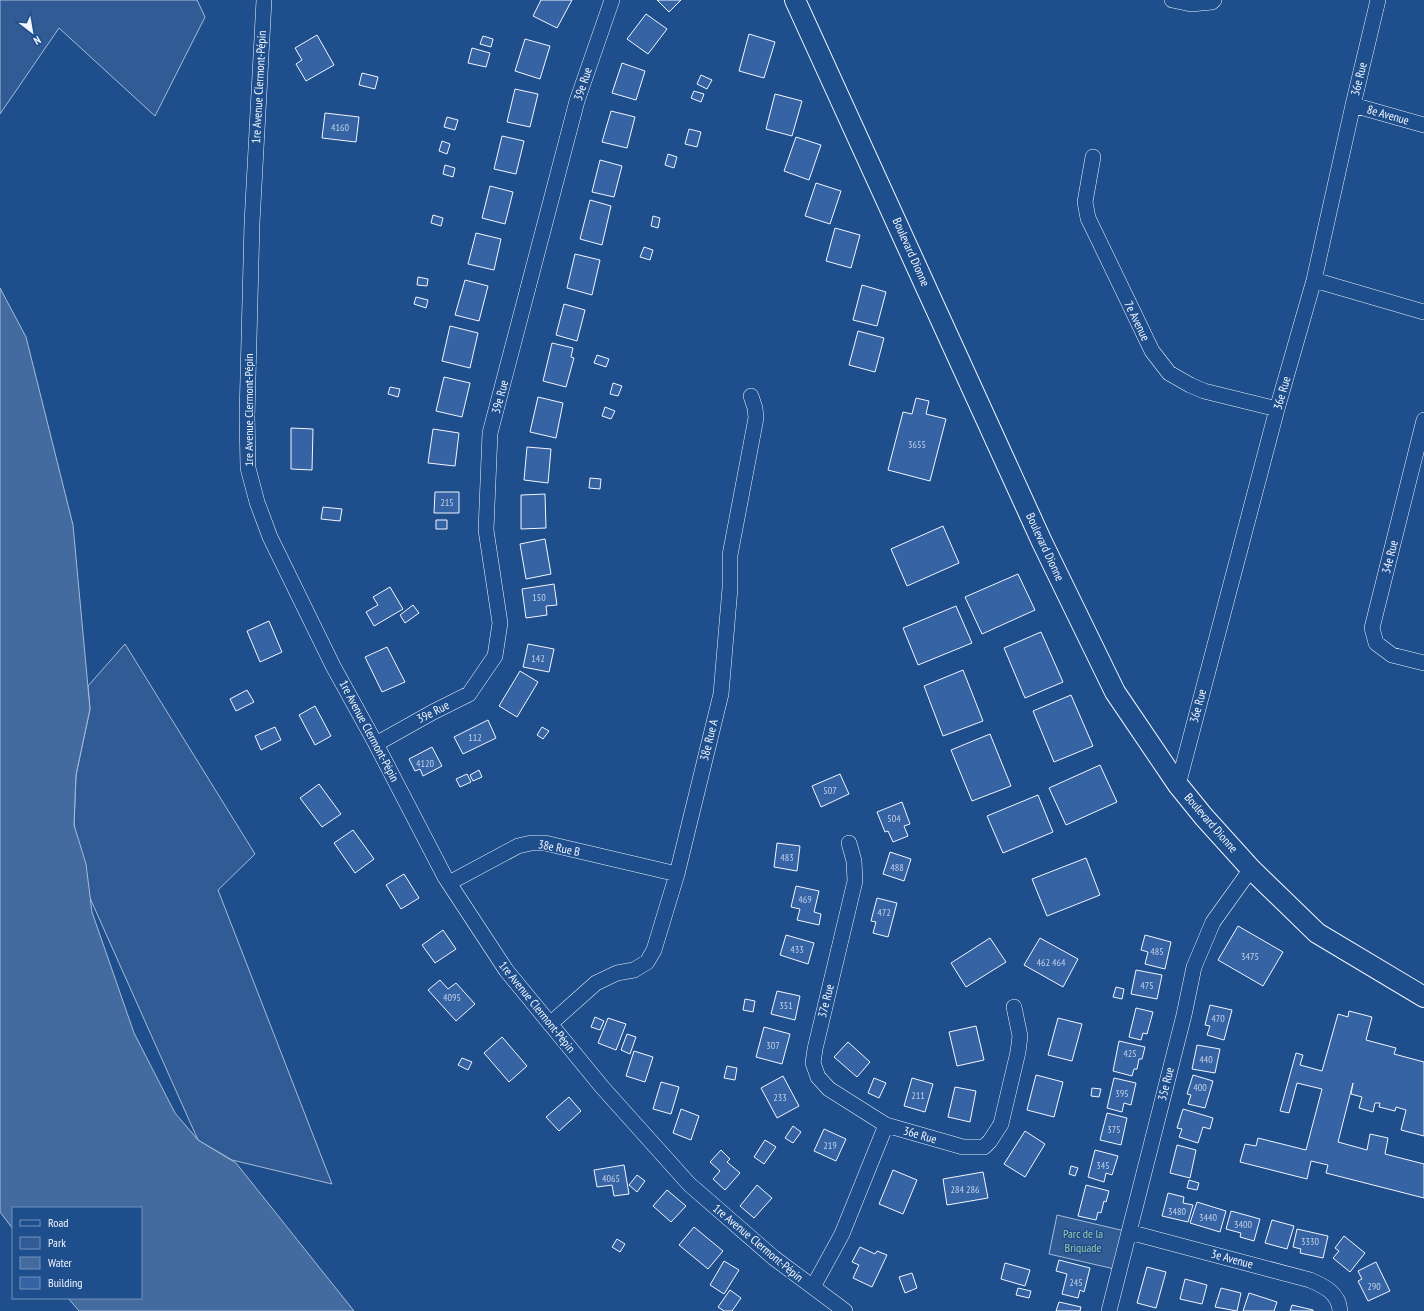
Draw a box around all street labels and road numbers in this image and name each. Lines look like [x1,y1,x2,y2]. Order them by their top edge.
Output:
street label: 1re Avenue Clermont-Pépin [248,30,269,144]
street label: 36e Rue [1347,60,1370,97]
street label: 39e Rue [570,65,595,102]
street label: 8e Avenue [1365,101,1411,128]
street label: Boulevard Dionne [890,215,933,289]
street label: 7e Avenue [1121,298,1154,343]
street label: 1re Avenue Clermont-Pépin [241,353,256,467]
street label: 36e Rue [1270,374,1293,411]
street label: 39e Rue [488,378,511,415]
street label: Boulevard Dionne [1023,510,1068,583]
street label: 34e Rue [1378,538,1401,575]
street label: 1re Avenue Clermont-Pépin [336,677,403,784]
street label: 36e Rue [1186,687,1209,724]
street label: 39e Rue [414,697,451,726]
street label: 38e Rue A [696,717,721,762]
street label: Boulevard Dionne [1182,790,1241,855]
street label: 38e Rue B [537,836,582,859]
street label: 1re Avenue Clermont-Pépin [496,958,579,1055]
street label: 37e Rue [814,983,837,1019]
street label: 35e Rue [1154,1065,1177,1102]
street label: 36e Rue [902,1123,939,1146]
street label: 1re Avenue Clermont-Pépin [710,1200,806,1285]
street label: 3e Avenue [1209,1246,1255,1271]

